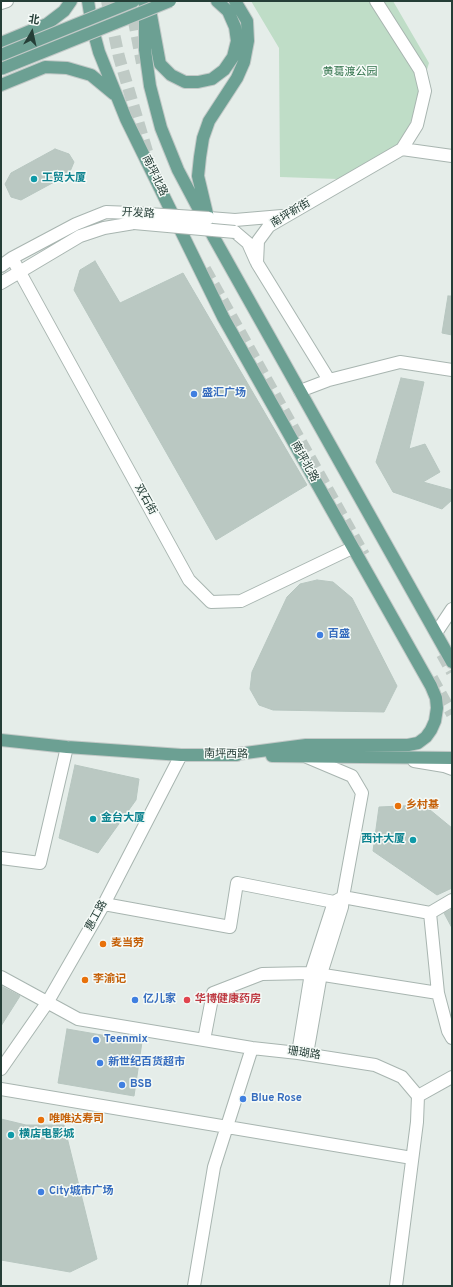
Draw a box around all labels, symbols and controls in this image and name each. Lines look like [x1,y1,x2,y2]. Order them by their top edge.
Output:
north arrow [12,12,52,52]
text: 北 [27,12,40,28]
park label: 黄葛渡公园 [323,66,377,80]
street label: 南坪北路 [138,153,170,199]
place label: 工贸大厦 [42,172,86,186]
marker: 工贸大厦 [29,174,39,184]
street label: 南坪新街 [269,197,313,231]
street label: 开发路 [121,207,155,221]
place label: 盛汇广场 [202,387,246,401]
marker: 盛汇广场 [189,389,199,399]
street label: 南坪北路 [288,440,320,484]
street label: 双石街 [131,482,159,518]
place label: 百盛 [328,628,350,642]
marker: 百盛 [315,630,325,640]
street label: 南坪西路 [204,748,248,762]
place label: 乡村基 [406,799,439,813]
marker: 乡村基 [393,801,403,811]
place label: 金台大厦 [101,812,145,826]
marker: 金台大厦 [88,814,98,824]
place label: 西计大厦 [361,833,405,847]
marker: 西计大厦 [408,835,418,845]
street label: 惠工路 [83,898,111,934]
place label: 麦当劳 [111,937,144,951]
marker: 麦当劳 [98,939,108,949]
place label: 李渝记 [93,973,126,987]
marker: 李渝记 [80,975,90,985]
place label: 亿儿家 [143,993,176,1007]
place label: 华博健康药房 [195,993,261,1007]
marker: 亿儿家 [130,995,140,1005]
marker: 华博健康药房 [182,995,192,1005]
place label: Teenmix [104,1033,148,1047]
marker: Teenmix [91,1035,101,1045]
street label: 珊瑚路 [287,1045,321,1063]
place label: 新世纪百货超市 [108,1056,185,1070]
marker: 新世纪百货超市 [95,1058,105,1068]
place label: BSB [130,1078,152,1092]
marker: BSB [117,1080,127,1090]
place label: Blue Rose [251,1092,302,1106]
marker: Blue Rose [238,1094,248,1104]
place label: 唯唯达寿司 [49,1113,104,1127]
marker: 唯唯达寿司 [36,1115,46,1125]
place label: 横店电影城 [19,1128,74,1142]
marker: 横店电影城 [6,1130,16,1140]
place label: City城市广场 [49,1185,114,1199]
marker: City城市广场 [36,1187,46,1197]

